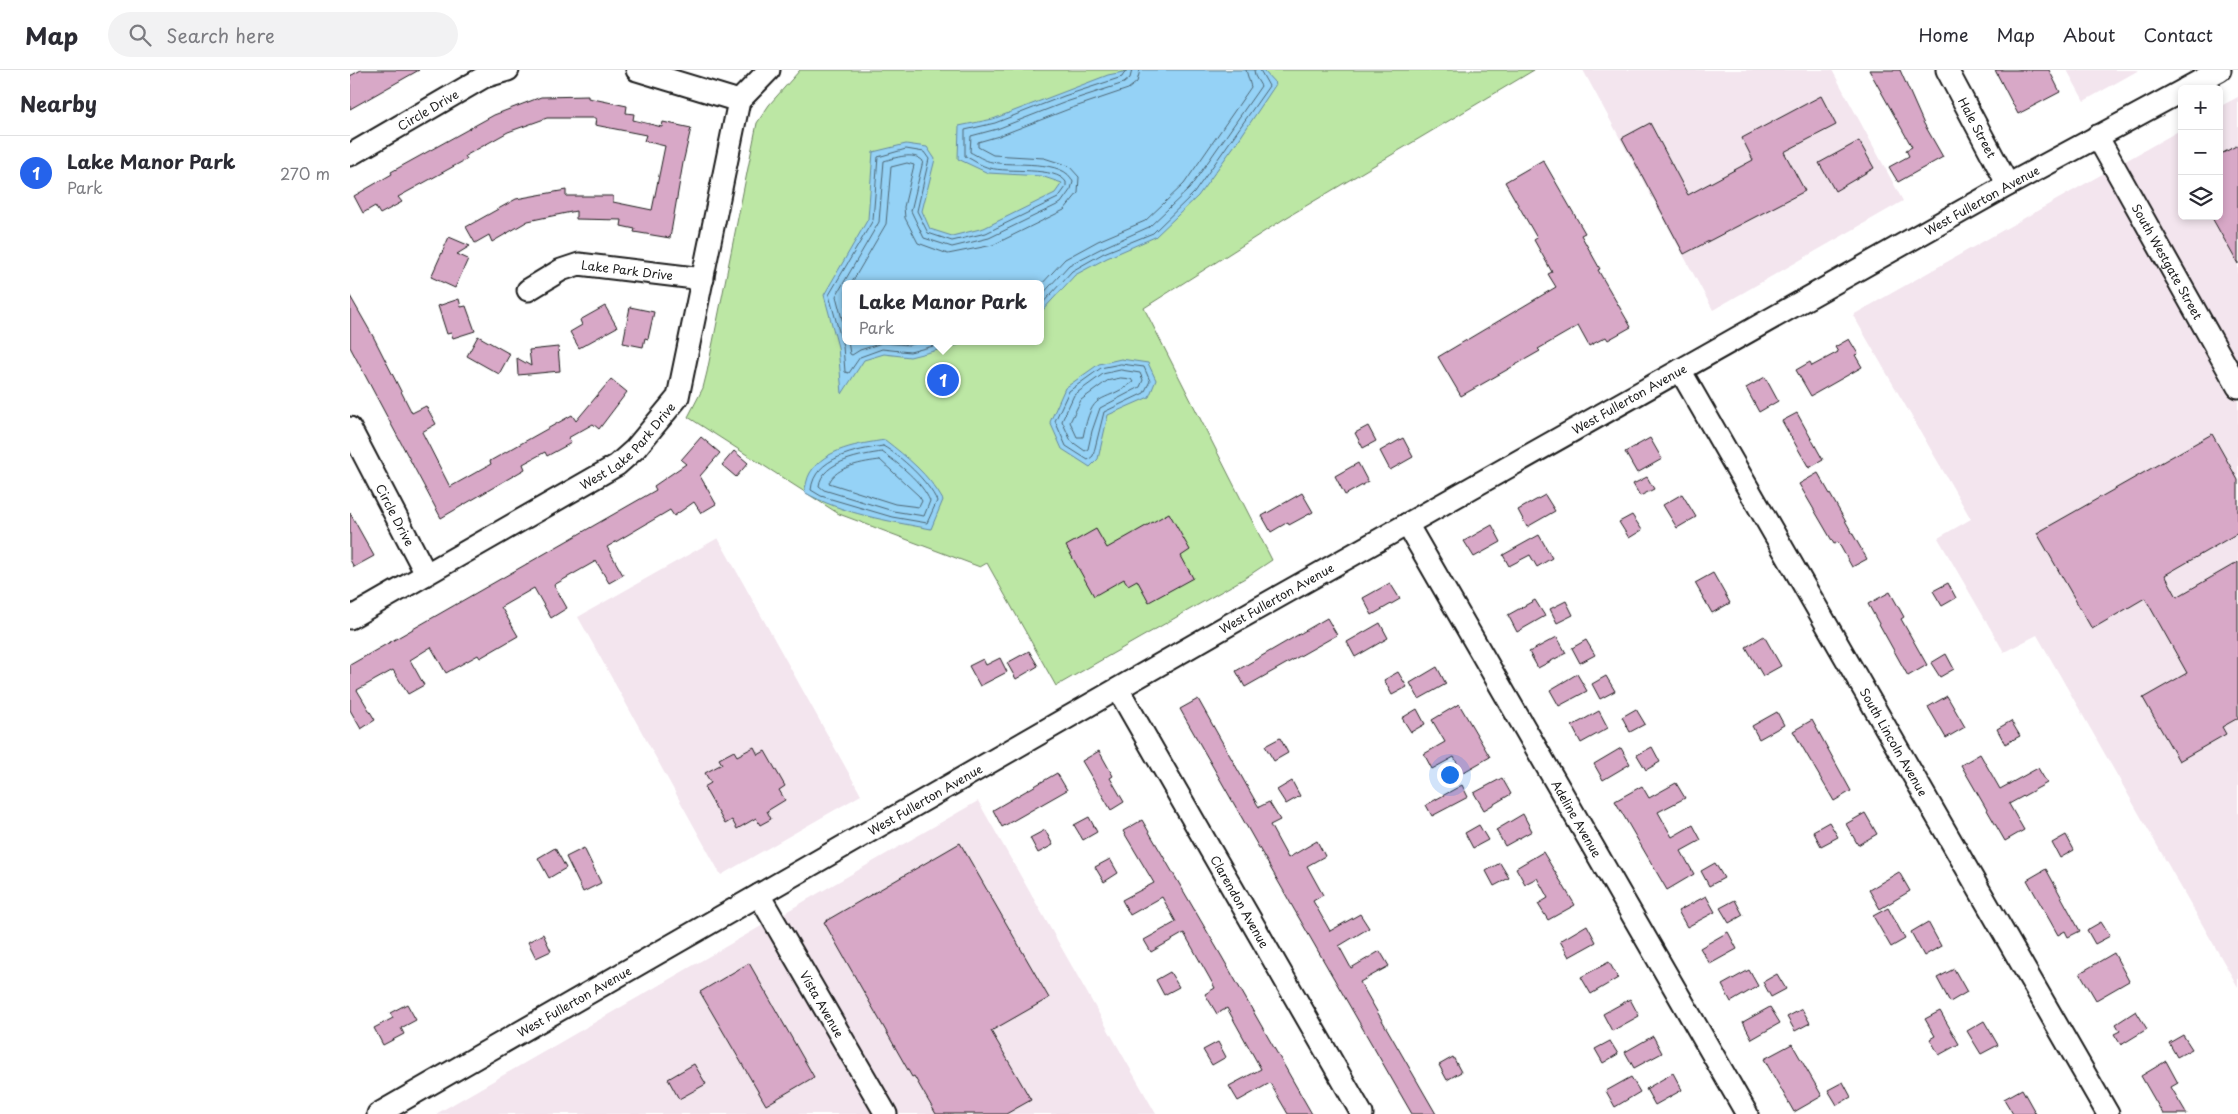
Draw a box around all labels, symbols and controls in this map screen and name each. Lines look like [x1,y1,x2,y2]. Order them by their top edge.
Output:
search box [108,12,458,57]
text: Map [25,17,78,53]
icon: search [126,21,154,49]
text: Search here [166,21,275,49]
text: Home [1918,21,1968,48]
text: Map [1996,21,2035,48]
text: About [2063,21,2115,48]
text: Contact [2143,21,2213,48]
street label: Circle Drive [394,85,462,135]
map controls [2178,85,2223,220]
button: + [2178,85,2223,130]
text: Nearby [20,87,97,119]
street label: Hale Street [1954,94,2001,161]
button: − [2178,130,2223,175]
text: Lake Manor Park [67,147,235,175]
text: 1 [32,161,40,185]
text: 270 m [280,161,330,185]
street label: West Fullerton Avenue [1921,161,2043,239]
text: Park [67,175,103,199]
button: layers [2178,175,2223,220]
street label: South Westgate Street [2128,200,2207,323]
street label: Lake Park Drive [580,255,674,284]
popup [842,280,1044,345]
text: Lake Manor Park [859,287,1027,315]
text: Park [859,315,895,339]
street label: West Fullerton Avenue [1568,359,1690,438]
pin: 1 [927,361,959,399]
street label: West Lake Park Drive [576,398,679,494]
street label: Circle Drive [372,481,419,549]
street label: West Fullerton Avenue [1216,558,1337,638]
street label: South Lincoln Avenue [1856,685,1932,799]
street label: West Fullerton Avenue [865,760,986,839]
your location [1437,762,1463,788]
street label: Adeline Avenue [1547,777,1606,861]
street label: Clarendon Avenue [1206,852,1274,951]
street label: West Fullerton Avenue [513,961,634,1041]
street label: Vista Avenue [796,967,849,1041]

